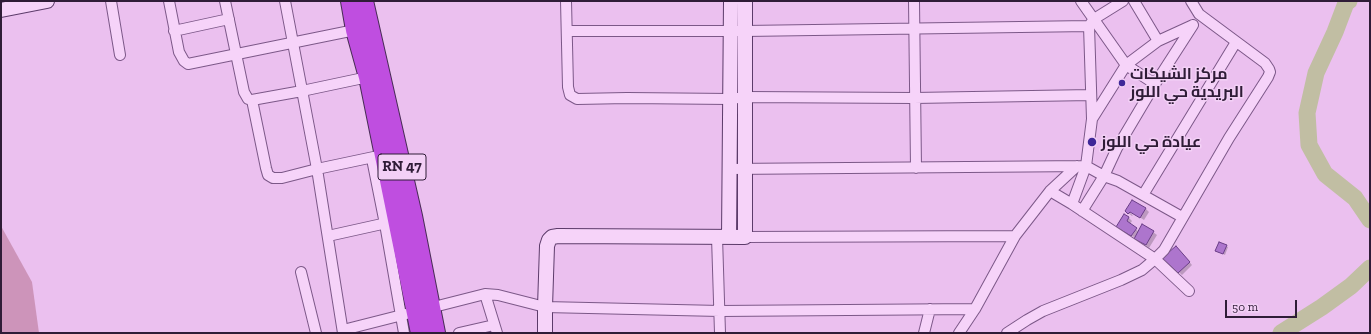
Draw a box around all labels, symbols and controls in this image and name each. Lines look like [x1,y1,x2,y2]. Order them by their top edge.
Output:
place label: مركز الشيكات البريدية حي اللوز [1130,64,1244,102]
marker: مركز الشيكات البريدية حي اللوز [1117,78,1127,88]
place label: عيادة حي اللوز [1101,132,1201,152]
marker: عيادة حي اللوز [1086,136,1098,148]
road number: RN 47 [378,154,426,180]
scale bar [1227,292,1299,318]
text: 50 m [1232,300,1258,314]

